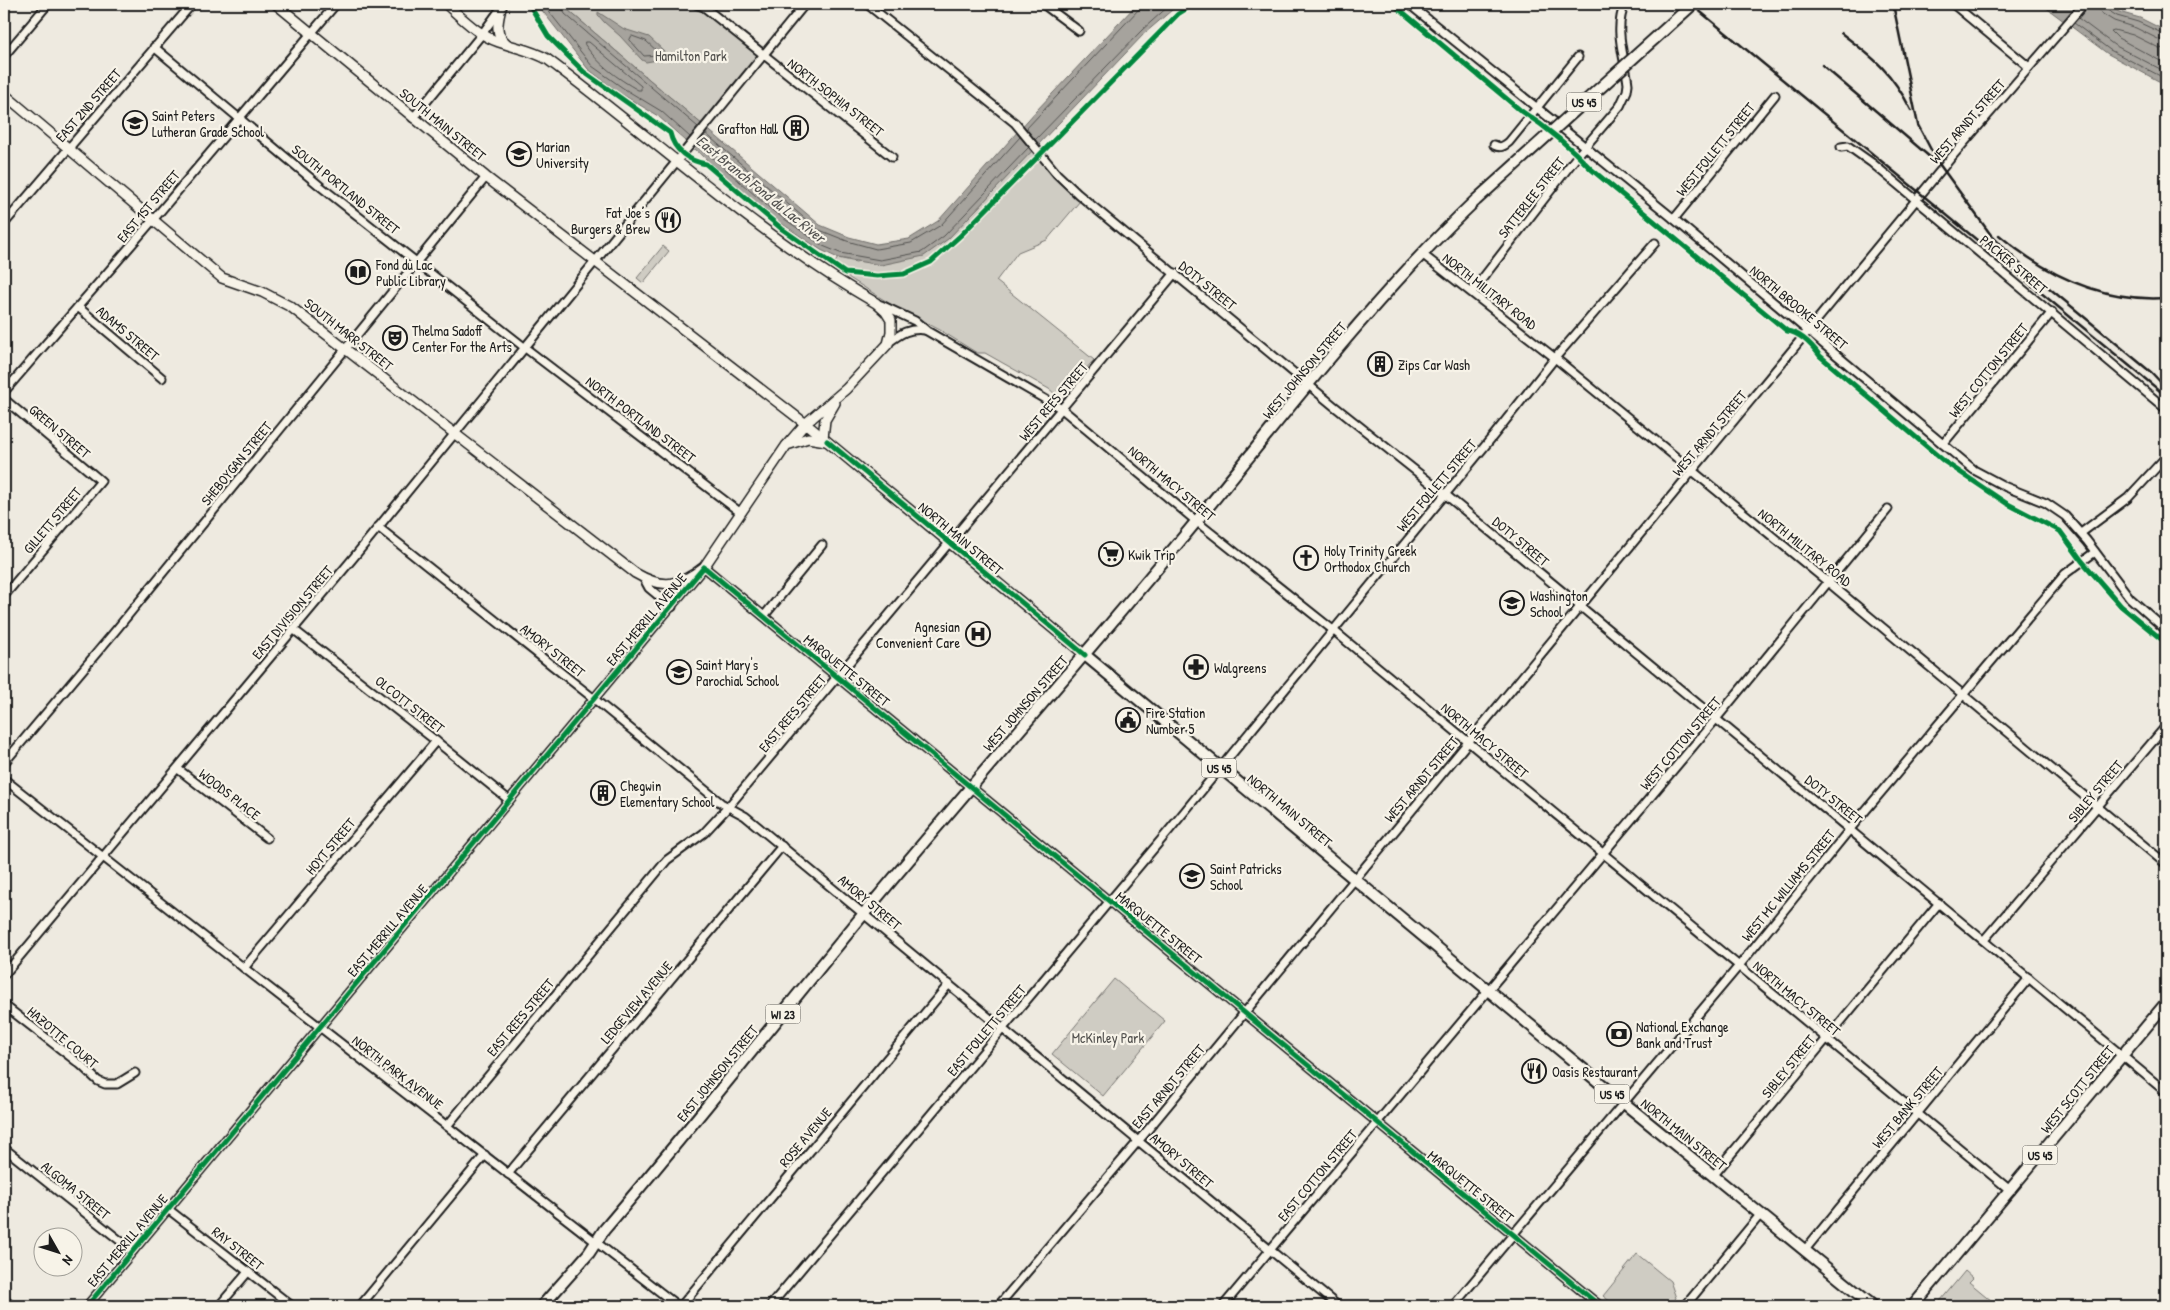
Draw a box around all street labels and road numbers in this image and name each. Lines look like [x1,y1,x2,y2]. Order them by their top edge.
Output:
street label: NORTH SOPHIA STREET [784,53,888,141]
street label: EAST 2ND STREET [51,64,125,146]
street label: WEST ARNDT STREET [1925,74,2009,167]
street label: SOUTH MAIN STREET [396,83,490,165]
road number: US 45 [1566,92,1602,111]
street label: WEST FOLLETT STREET [1671,98,1759,200]
street label: SOUTH PORTLAND STREET [288,140,404,239]
street label: SATTERLEE STREET [1493,152,1569,241]
street label: EAST 1ST STREET [112,166,184,246]
street label: PACKER STREET [1976,230,2052,298]
street label: NORTH MILITARY ROAD [1439,248,1541,334]
street label: DOTY STREET [1175,256,1241,314]
street label: NORTH BROOKE STREET [1746,261,1852,354]
street label: SOUTH MARR STREET [301,293,398,375]
street label: ADAMS STREET [93,301,164,365]
street label: WEST JOHNSON STREET [1258,317,1350,423]
street label: WEST COTTON STREET [1944,318,2032,421]
street label: WEST REES STREET [1014,357,1092,445]
street label: NORTH PORTLAND STREET [582,371,700,467]
street label: WEST ARNDT STREET [1668,386,1751,480]
street label: GREEN STREET [25,400,95,462]
street label: SHEBOYGAN STREET [196,417,276,509]
street label: WEST FOLLETT STREET [1392,434,1481,535]
street label: NORTH MACY STREET [1124,441,1220,525]
street label: GILLETT STREET [19,482,86,557]
street label: NORTH MAIN STREET [915,497,1008,579]
street label: NORTH MILITARY ROAD [1754,503,1856,591]
street label: DOTY STREET [1489,512,1554,571]
street label: EAST DIVISION STREET [247,561,337,663]
street label: EAST MERRILL AVENUE [602,569,690,669]
street label: AMORY STREET [517,619,590,681]
street label: MARQUETTE STREET [800,629,894,711]
street label: WEST JOHNSON STREET [978,651,1072,755]
street label: EAST REES STREET [754,670,830,756]
street label: OLCOTT STREET [371,671,449,737]
street label: WEST COTTON STREET [1635,692,1725,794]
street label: NORTH MACY STREET [1437,698,1533,782]
street label: WEST ARNDT STREET [1380,732,1463,826]
street label: SIBLEY STREET [2063,755,2127,826]
road number: US 45 [1202,758,1236,778]
street label: WOODS PLACE [195,764,265,824]
street label: NORTH MAIN STREET [1244,769,1337,851]
street label: DOTY STREET [1801,770,1867,828]
street label: HOYT STREET [301,813,360,878]
street label: WEST MC WILLIAMS STREET [1737,825,1839,945]
street label: AMORY STREET [834,870,906,934]
street label: EAST MERRILL AVENUE [343,880,431,980]
street label: MARQUETTE STREET [1112,886,1206,968]
street label: NORTH MACY STREET [1749,956,1845,1040]
street label: LEDGEVIEW AVENUE [596,957,676,1047]
street label: EAST REES STREET [482,974,558,1060]
street label: EAST FOLLETT STREET [942,980,1030,1080]
street label: HAZOTTE COURT [24,1002,103,1072]
road number: WI 23 [766,1004,800,1024]
street label: EAST JOHNSON STREET [672,1020,762,1125]
street label: NORTH PARK AVENUE [349,1030,447,1114]
street label: SIBLEY STREET [1757,1030,1820,1101]
street label: EAST ARNDT STREET [1127,1040,1209,1132]
street label: WEST SCOTT STREET [2036,1041,2118,1137]
street label: WEST BANK STREET [1867,1062,1947,1152]
road number: US 45 [1594,1084,1630,1104]
street label: NORTH MAIN STREET [1637,1093,1731,1175]
street label: ROSE AVENUE [775,1103,835,1171]
street label: EAST COTTON STREET [1273,1125,1361,1225]
street label: AMORY STREET [1146,1128,1218,1192]
street label: MARQUETTE STREET [1424,1145,1518,1227]
road number: US 45 [2022,1146,2058,1164]
street label: ALGOMA STREET [38,1156,115,1224]
street label: EAST MERRILL AVENUE [83,1190,171,1290]
street label: RAY STREET [208,1222,268,1274]

